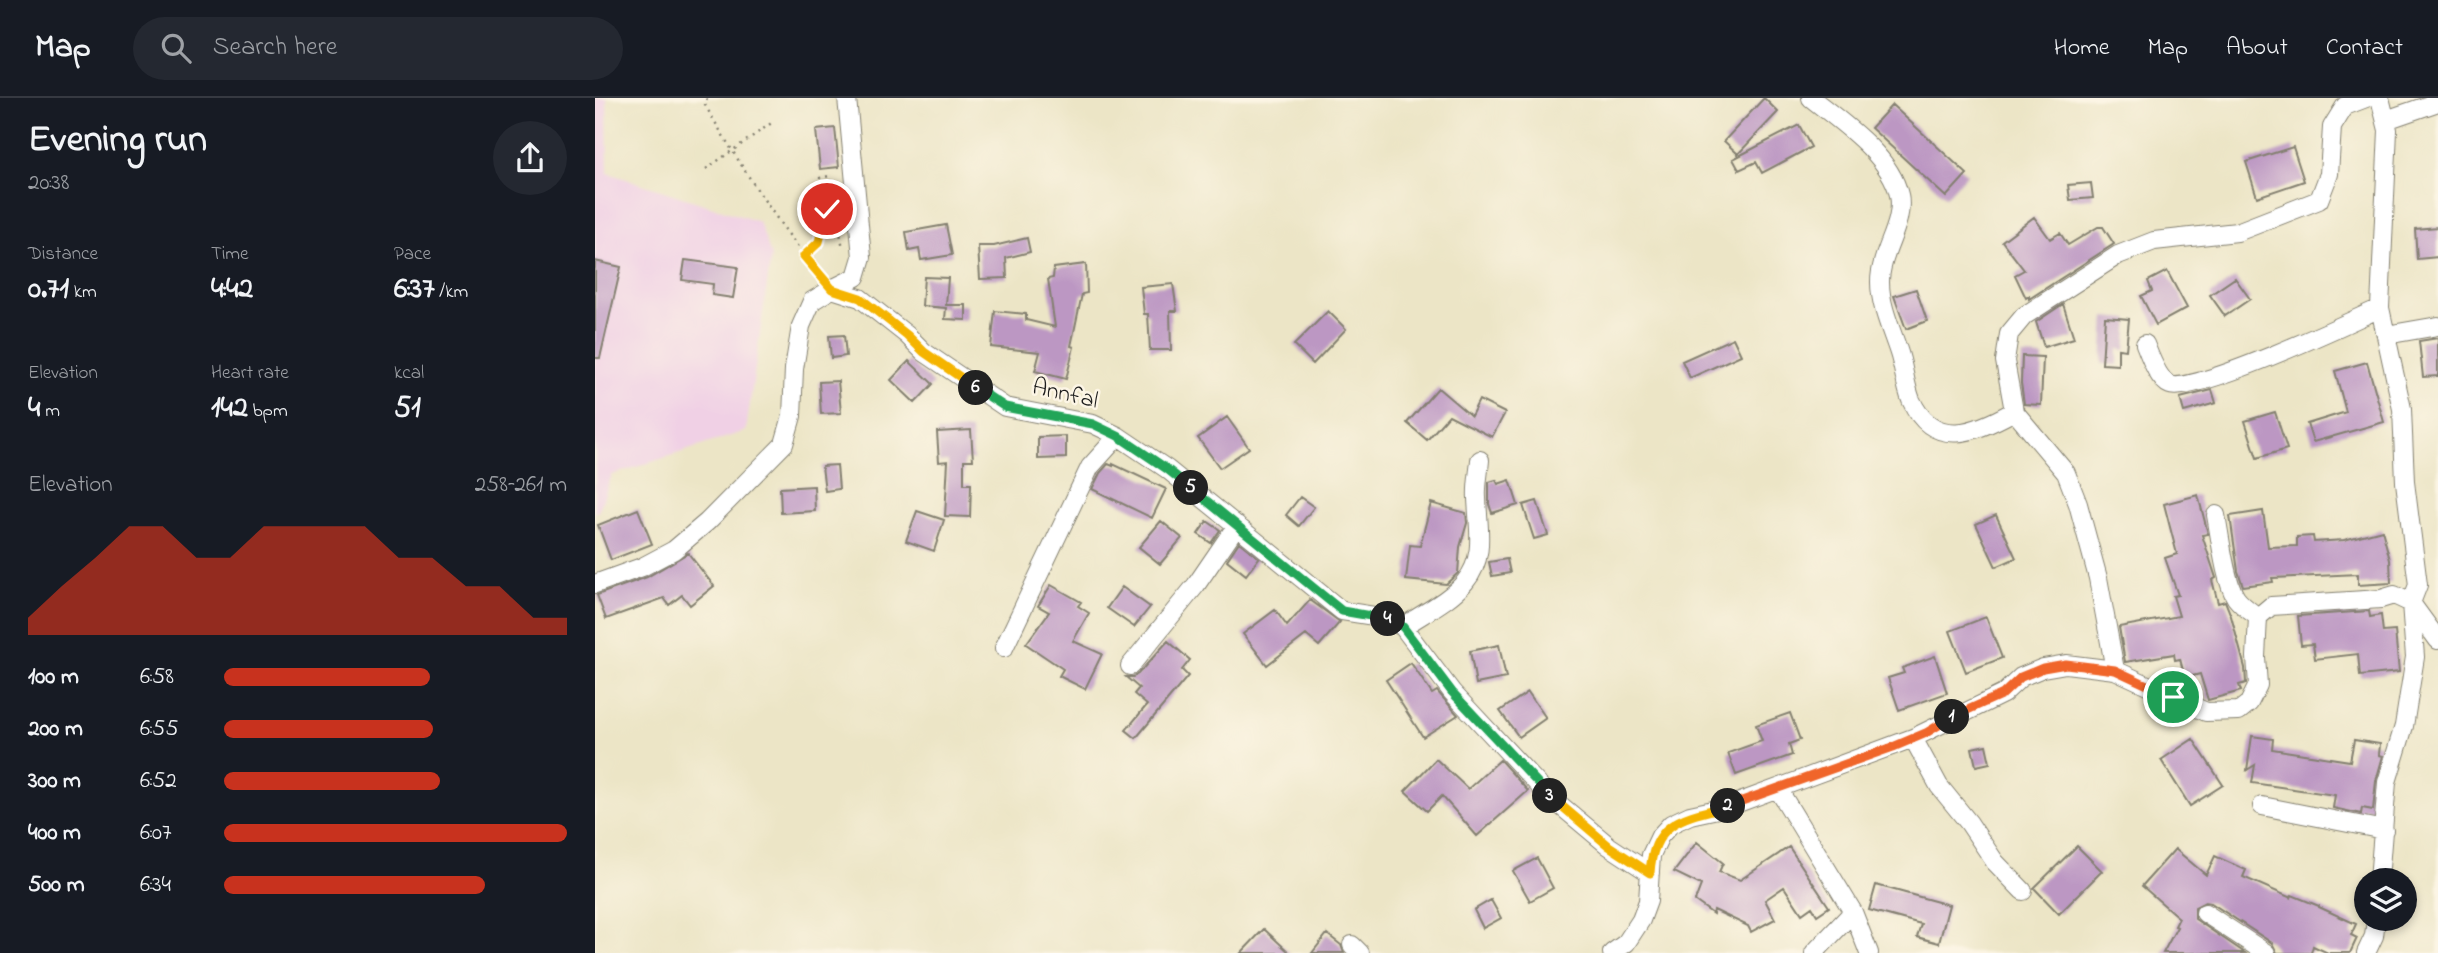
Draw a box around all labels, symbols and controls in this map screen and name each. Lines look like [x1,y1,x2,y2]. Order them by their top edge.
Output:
search box [133,17,623,80]
text: Map [35,24,91,72]
icon: search [157,29,195,67]
text: Search here [213,29,337,67]
text: Home [2054,31,2110,66]
text: Map [2148,31,2188,66]
text: About [2226,31,2288,66]
text: Contact [2326,31,2403,66]
text: Evening run [28,113,207,169]
button: share [493,121,567,195]
text: 20:38 [28,167,69,200]
pin [797,179,857,239]
icon: check [808,190,846,228]
text: Distance [28,241,98,268]
text: Time [211,241,249,268]
text: Pace [394,241,431,268]
text: 0.71 [28,268,69,312]
text: 4:42 [211,268,253,312]
text: 6:37 [394,268,435,312]
text: km [69,279,97,306]
text: /km [435,279,468,306]
text: Elevation [28,360,98,387]
text: Heart rate [211,360,289,387]
text: kcal [394,360,424,387]
pin: 6 [959,370,993,406]
street label: Annfal [1029,370,1101,420]
text: 6 [971,374,980,401]
text: 4 [28,387,40,431]
text: 142 [211,387,248,431]
text: 51 [394,387,421,431]
text: m [40,398,60,425]
text: bpm [248,398,288,425]
text: Elevation [28,469,113,502]
text: 258–261 m [475,469,567,502]
pin: 5 [1173,470,1209,506]
text: 5 [1185,474,1196,501]
pin: 4 [1371,602,1405,636]
text: 4 [1384,605,1391,632]
text: 100 m [28,661,79,694]
text: 6:58 [140,661,174,694]
pin [2143,667,2203,727]
icon: arrive [2154,678,2192,716]
pin: 1 [1935,700,1969,734]
text: 1 [1948,703,1955,730]
text: 200 m [28,713,83,746]
text: 6:55 [140,713,178,746]
text: 300 m [28,765,81,798]
text: 6:52 [140,765,177,798]
pin: 3 [1532,778,1567,814]
text: 3 [1546,782,1553,809]
pin: 2 [1711,788,1745,824]
text: 2 [1723,792,1732,819]
text: 400 m [28,817,81,850]
text: 6:07 [140,817,172,850]
map controls [2354,868,2417,931]
button: layers [2354,868,2417,931]
text: 500 m [28,869,85,902]
text: 6:34 [140,869,171,902]

